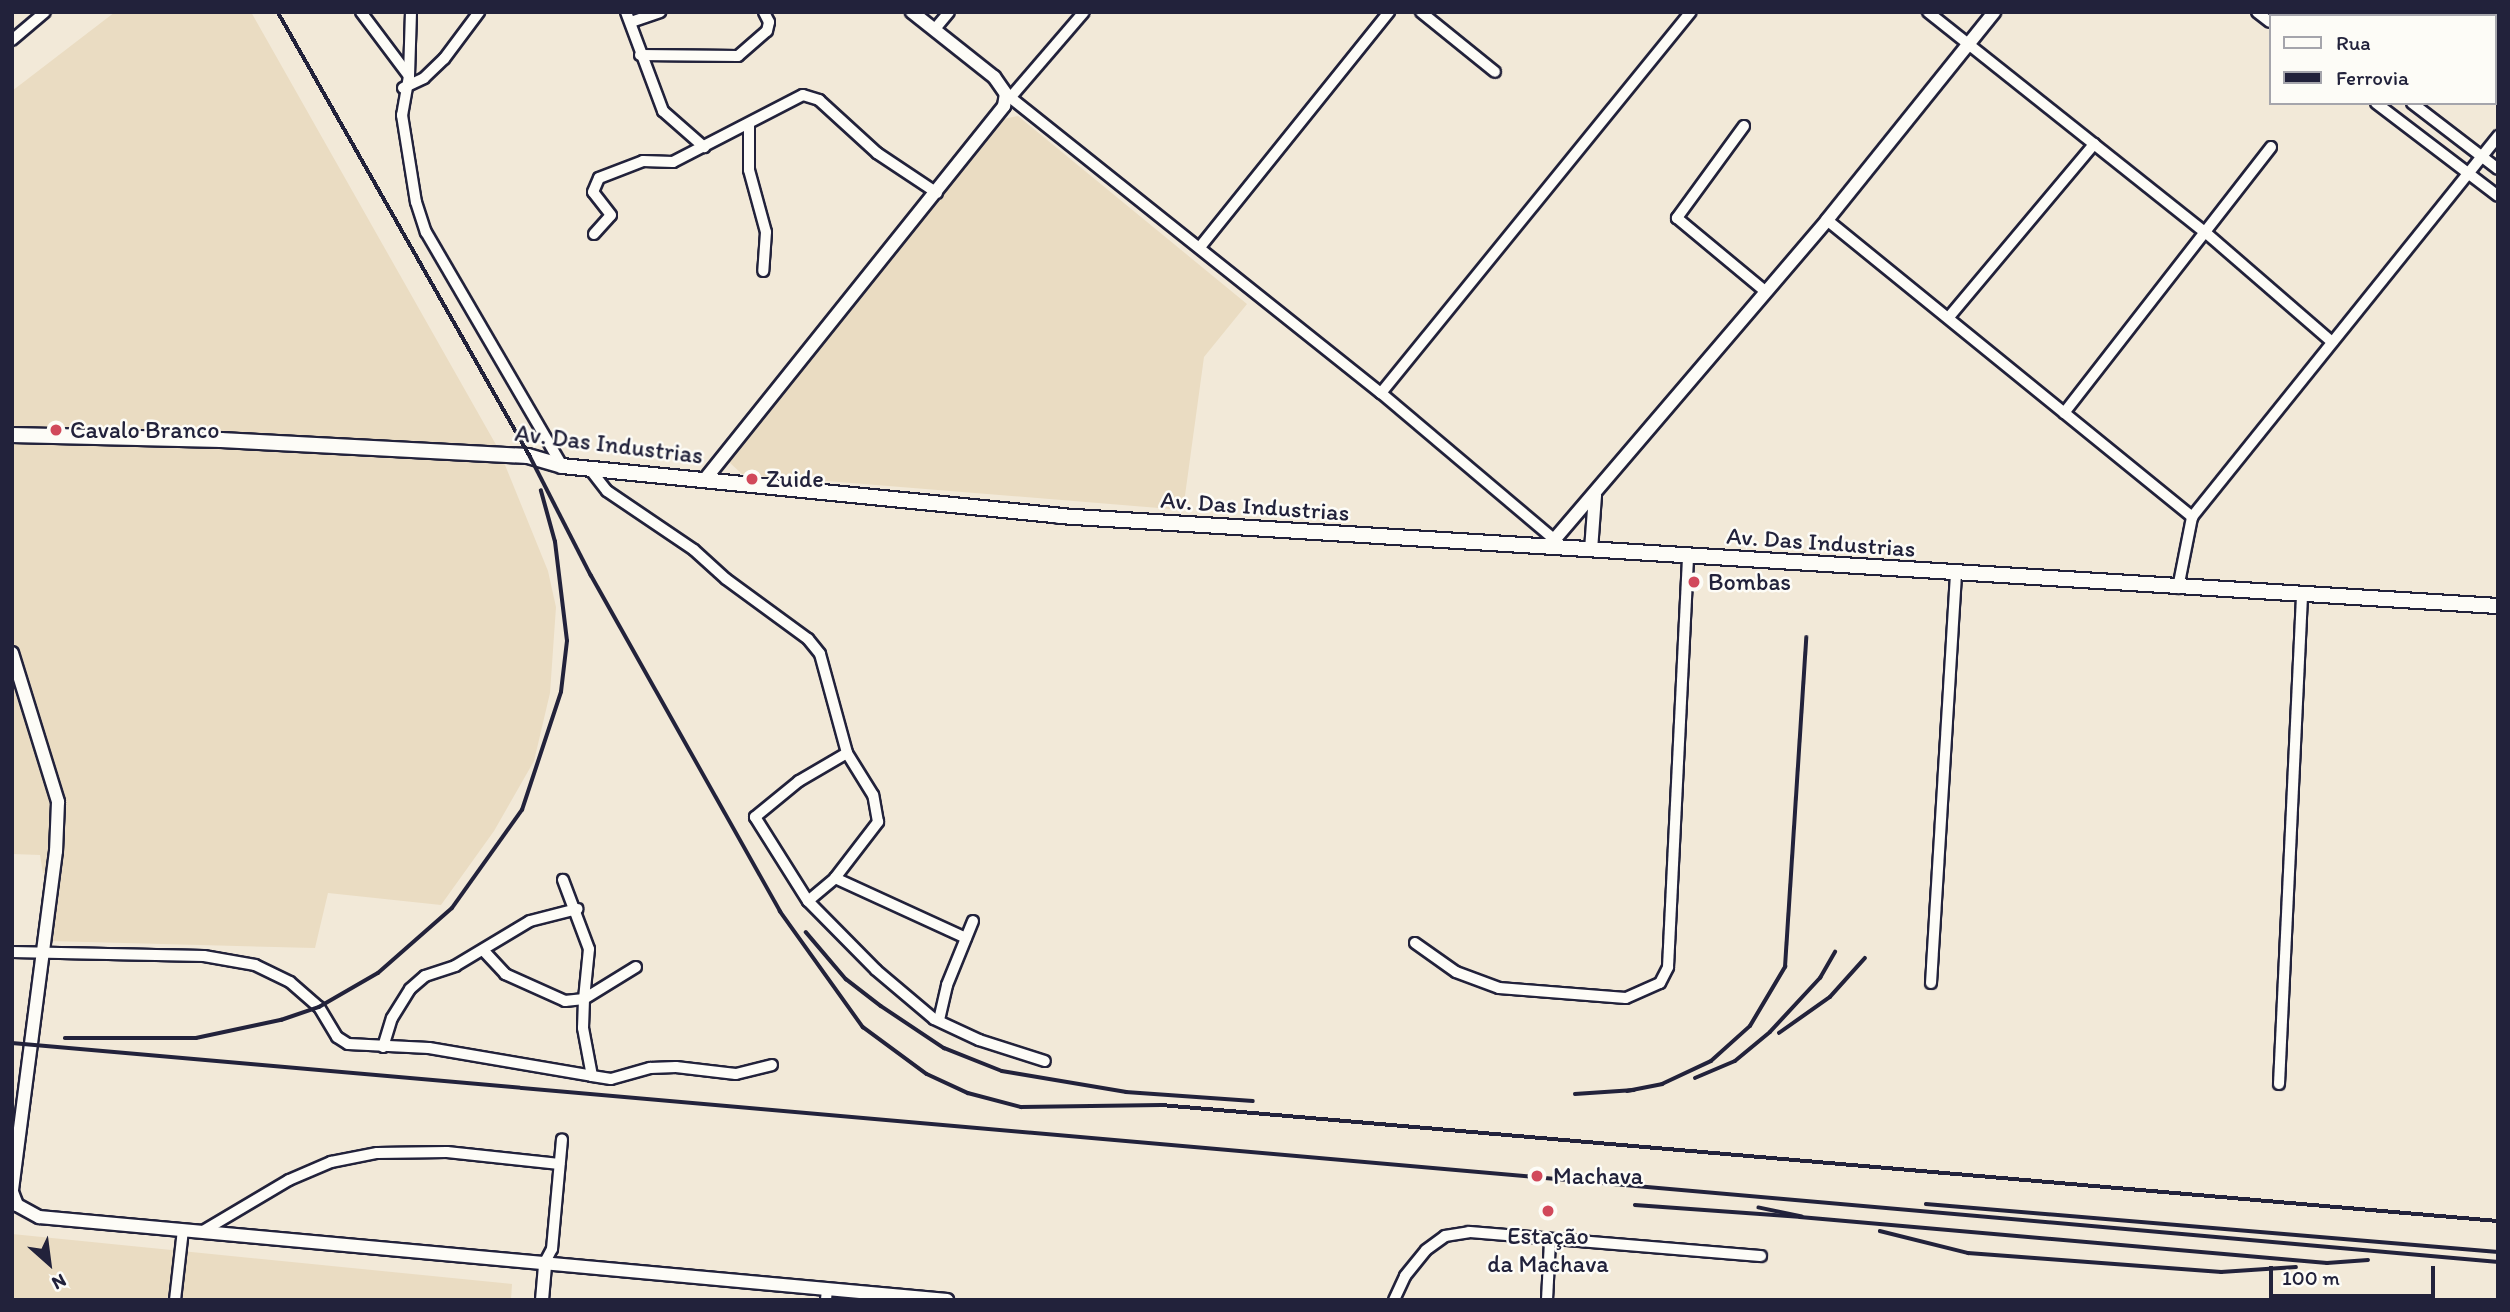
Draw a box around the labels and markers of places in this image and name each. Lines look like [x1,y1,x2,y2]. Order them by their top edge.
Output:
place label: Cavalo Branco [70,416,219,444]
marker: Cavalo Branco [48,422,64,438]
place label: Zuide [766,465,824,493]
marker: Zuide [744,471,760,487]
place label: Bombas [1708,568,1791,596]
marker: Bombas [1686,574,1702,590]
place label: Machava [1553,1162,1643,1190]
marker: Machava [1527,1166,1547,1186]
marker: Estação da Machava [1540,1203,1556,1219]
place label: Estação da Machava [1487,1222,1609,1278]

